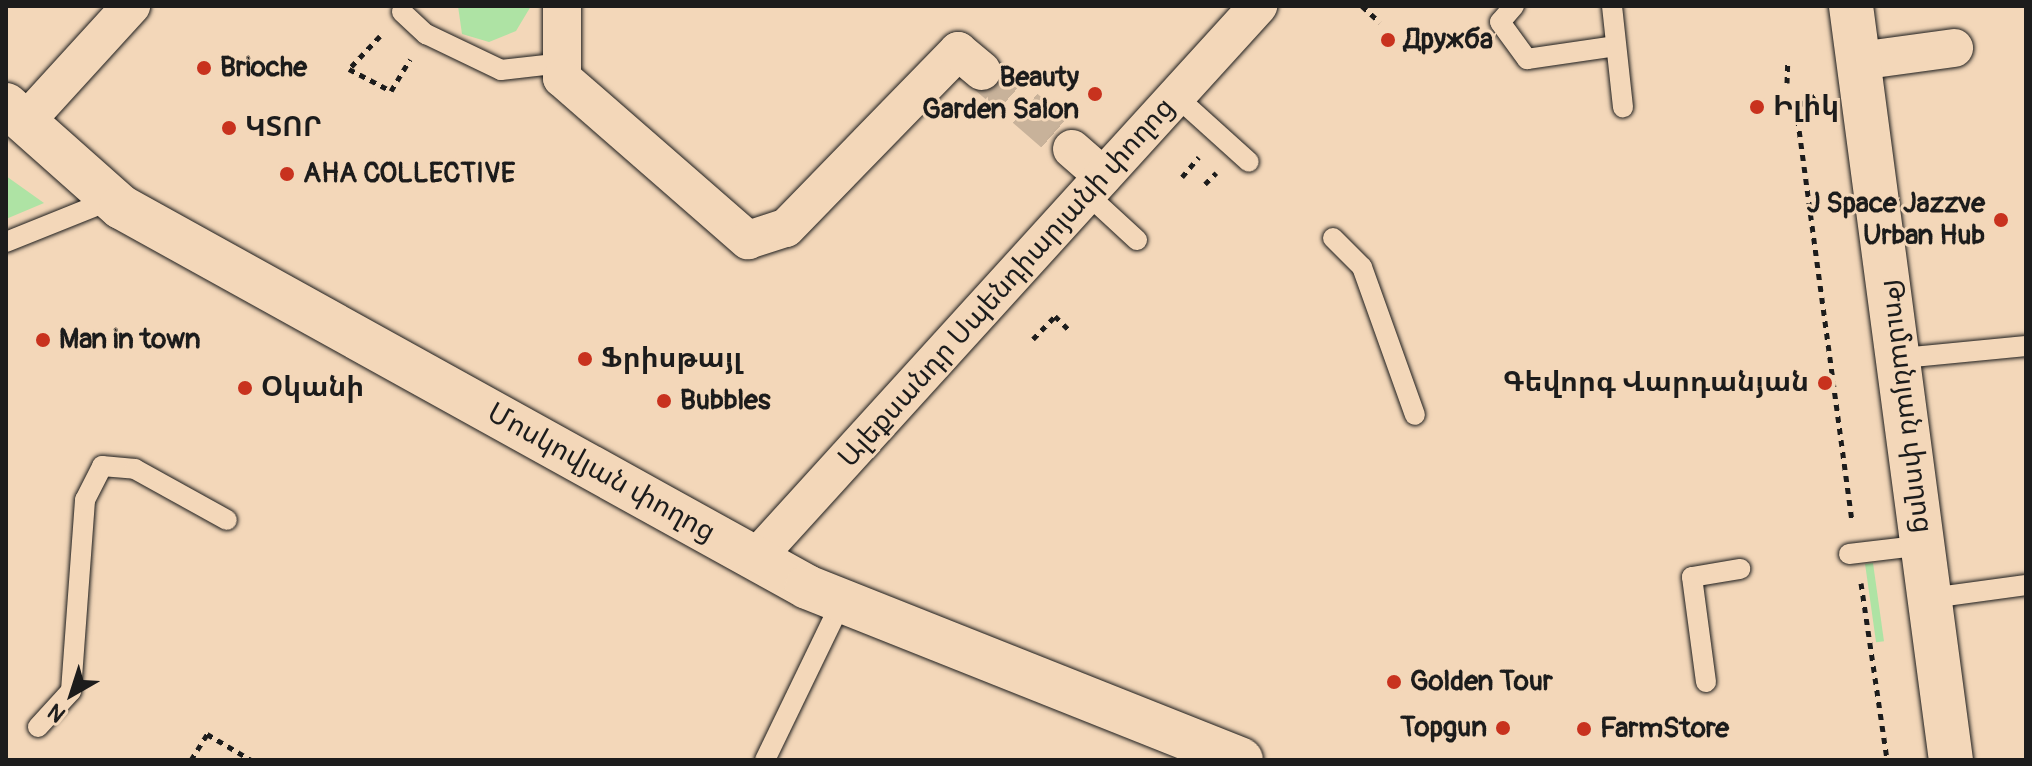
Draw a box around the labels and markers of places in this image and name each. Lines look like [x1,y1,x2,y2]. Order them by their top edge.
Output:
place label: Дружба [1404,23,1493,57]
marker: Дружба [1379,31,1397,49]
place label: Brioche [220,51,307,85]
marker: Brioche [195,59,213,77]
place label: Beauty Garden Salon [922,61,1079,127]
marker: Beauty Garden Salon [1086,85,1104,103]
place label: Իլիկ [1773,90,1839,124]
marker: Իլիկ [1748,98,1766,116]
place label: ԿՏՈՐ [245,111,322,145]
marker: ԿՏՈՐ [220,119,238,137]
place label: AHA COLLECTIVE [303,157,515,191]
marker: AHA COLLECTIVE [278,165,296,183]
place label: J Space Jazzve Urban Hub [1807,187,1985,253]
marker: J Space Jazzve Urban Hub [1992,211,2010,229]
place label: Man in town [59,323,201,357]
marker: Man in town [34,331,52,349]
place label: Ֆրիսթայլ [601,342,743,376]
marker: Ֆրիսթայլ [576,350,594,368]
place label: Գեվորգ Վարդանյան [1503,366,1809,400]
place label: Օկանի [261,371,364,405]
marker: Գեվորգ Վարդանյան [1816,374,1834,392]
marker: Օկանի [236,379,254,397]
place label: Bubbles [680,384,770,418]
marker: Bubbles [655,392,673,410]
place label: Golden Tour [1410,665,1553,699]
marker: Golden Tour [1385,673,1403,691]
place label: Topgun [1400,711,1487,745]
place label: FarmStore [1600,712,1729,746]
marker: Topgun [1494,719,1512,737]
marker: FarmStore [1575,720,1593,738]

